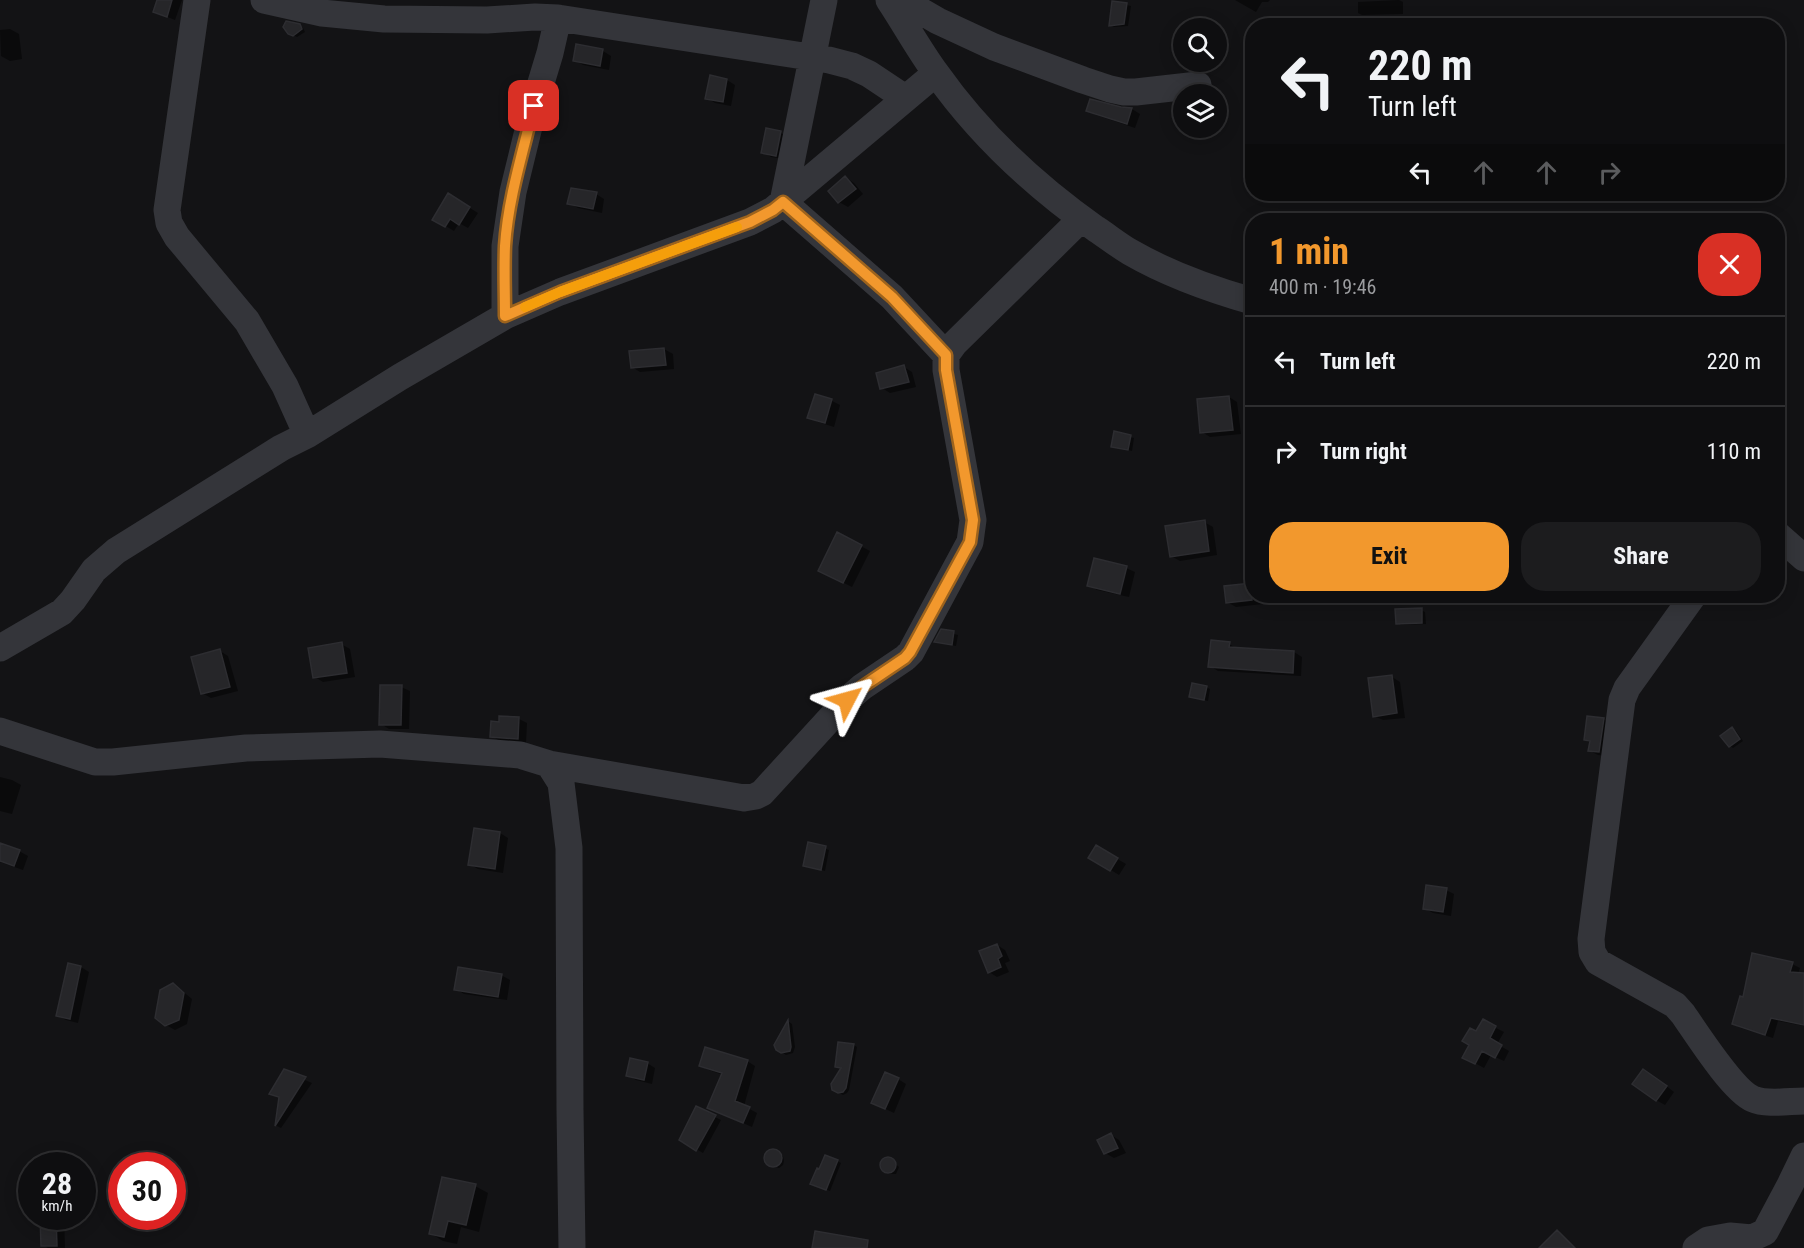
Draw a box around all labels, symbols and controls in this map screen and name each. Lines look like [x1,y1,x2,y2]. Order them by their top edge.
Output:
map controls [1173,18,1227,138]
button: search [1173,18,1227,72]
text: 220 m [1368,41,1473,90]
icon: left [1269,42,1347,120]
pin [508,80,559,131]
button: layers [1173,84,1227,138]
icon: arrive [517,89,550,122]
text: Turn left [1368,91,1457,123]
icon: left [1404,156,1437,189]
icon: ahead [1467,156,1500,189]
icon: ahead [1530,156,1563,189]
icon: right [1593,156,1626,189]
text: 1 min [1269,231,1349,273]
button: close [1698,233,1761,296]
text: 400 m · 19:46 [1269,275,1376,299]
icon: left [1269,345,1302,378]
text: Turn left [1320,349,1395,374]
text: 220 m [1707,349,1761,374]
icon: right [1269,435,1302,468]
text: Turn right [1320,439,1407,464]
text: 110 m [1707,439,1761,464]
button: Exit [1269,522,1509,591]
button: Share [1521,522,1761,591]
position arrow [815,668,879,732]
speed limit sign: 30 [108,1152,186,1230]
text: 28 [42,1166,72,1201]
text: km/h [42,1197,72,1215]

